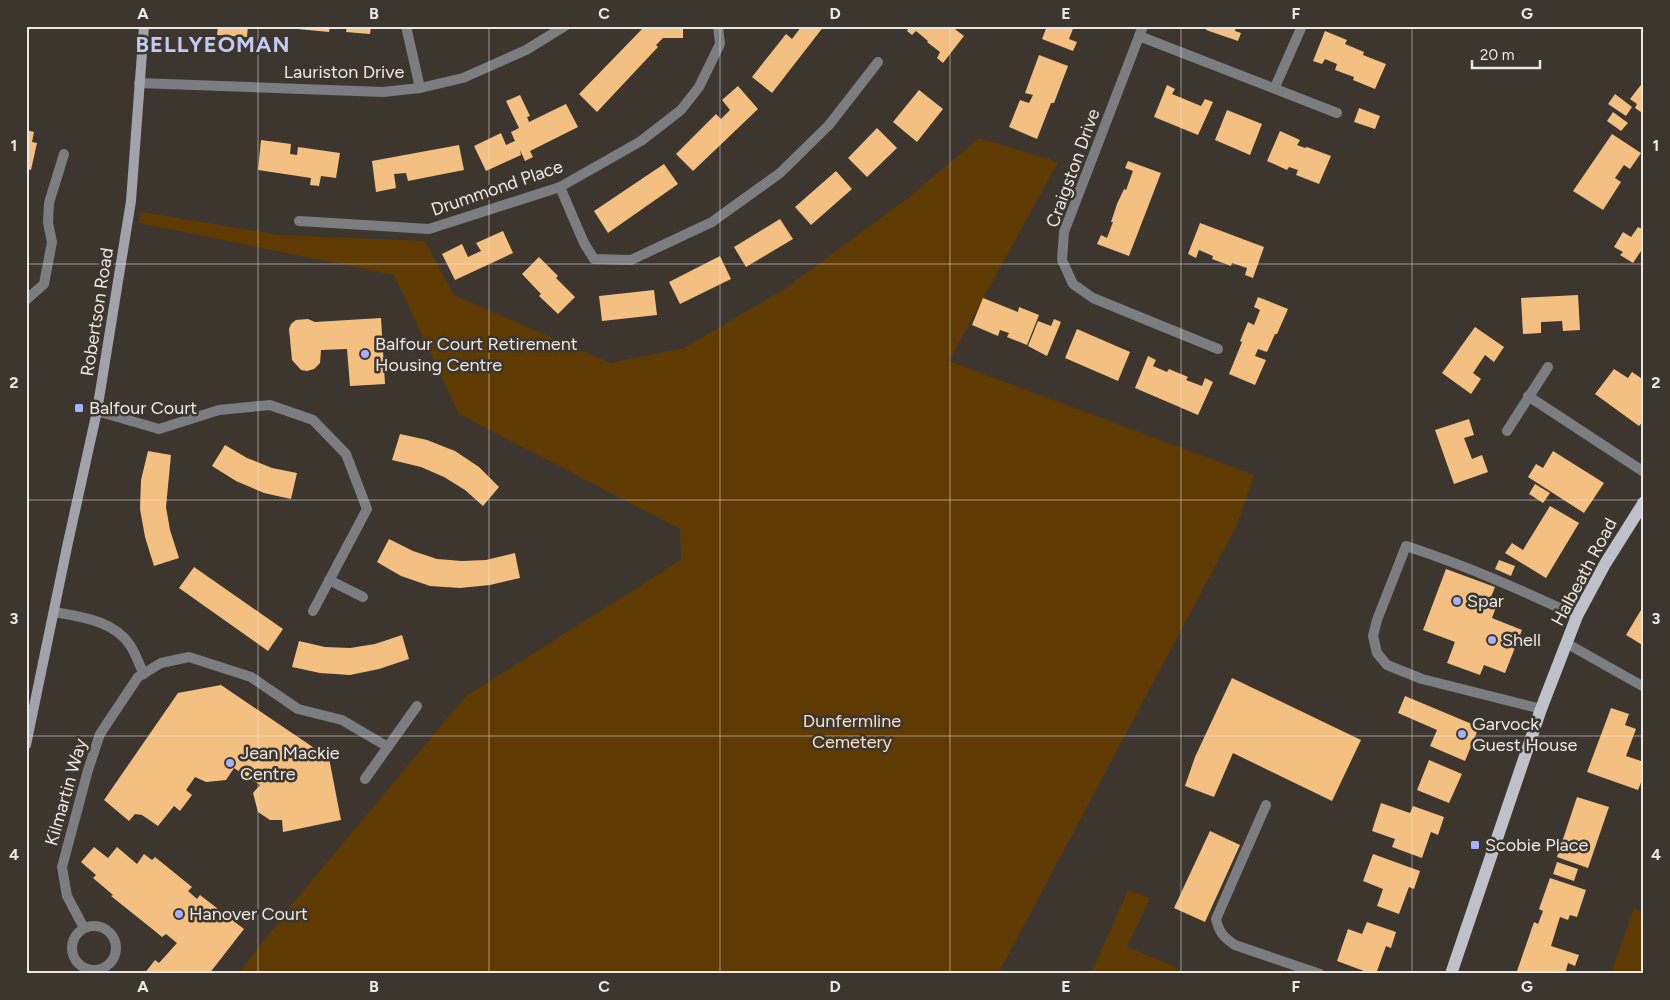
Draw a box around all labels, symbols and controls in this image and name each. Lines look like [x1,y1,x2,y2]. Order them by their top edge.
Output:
text: A [137,4,149,23]
text: B [369,4,379,23]
text: C [598,4,610,23]
text: D [829,4,841,23]
text: E [1061,4,1071,23]
text: F [1292,4,1301,23]
text: G [1521,4,1533,23]
district label: BELLYEOMAN [135,31,291,58]
scale bar [1472,38,1540,70]
text: 20 m [1480,46,1514,64]
street label: Lauriston Drive [284,61,404,83]
street label: Craigston Drive [1041,105,1105,230]
text: 1 [11,136,17,155]
text: 1 [1653,136,1659,155]
street label: Drummond Place [428,155,566,221]
street label: Robertson Road [76,246,118,378]
place label: Balfour Court Retirement Housing Centre [375,333,578,376]
marker: Balfour Court Retirement Housing Centre [359,348,371,360]
text: 2 [9,373,19,392]
text: 2 [1651,373,1661,392]
place label: Balfour Court [89,397,197,419]
marker: Balfour Court [73,402,85,414]
street label: Halbeath Road [1546,514,1622,630]
place label: Spar [1467,590,1504,612]
marker: Spar [1451,595,1463,607]
text: 3 [10,609,19,628]
text: 3 [1652,609,1661,628]
place label: Shell [1502,629,1541,651]
marker: Shell [1486,634,1498,646]
park label: Dunfermline Cemetery [803,710,901,753]
place label: Garvock Guest House [1472,713,1578,756]
marker: Garvock Guest House [1456,728,1468,740]
street label: Kilmartin Way [40,735,92,848]
place label: Jean Mackie Centre [240,742,340,785]
marker: Jean Mackie Centre [224,757,236,769]
place label: Scobie Place [1485,834,1589,856]
marker: Scobie Place [1469,839,1481,851]
text: 4 [9,845,19,864]
text: 4 [1651,845,1661,864]
place label: Hanover Court [189,903,308,925]
marker: Hanover Court [173,908,185,920]
text: A [137,977,149,996]
text: B [369,977,379,996]
text: C [598,977,610,996]
text: D [829,977,841,996]
text: E [1061,977,1071,996]
text: F [1292,977,1301,996]
text: G [1521,977,1533,996]

